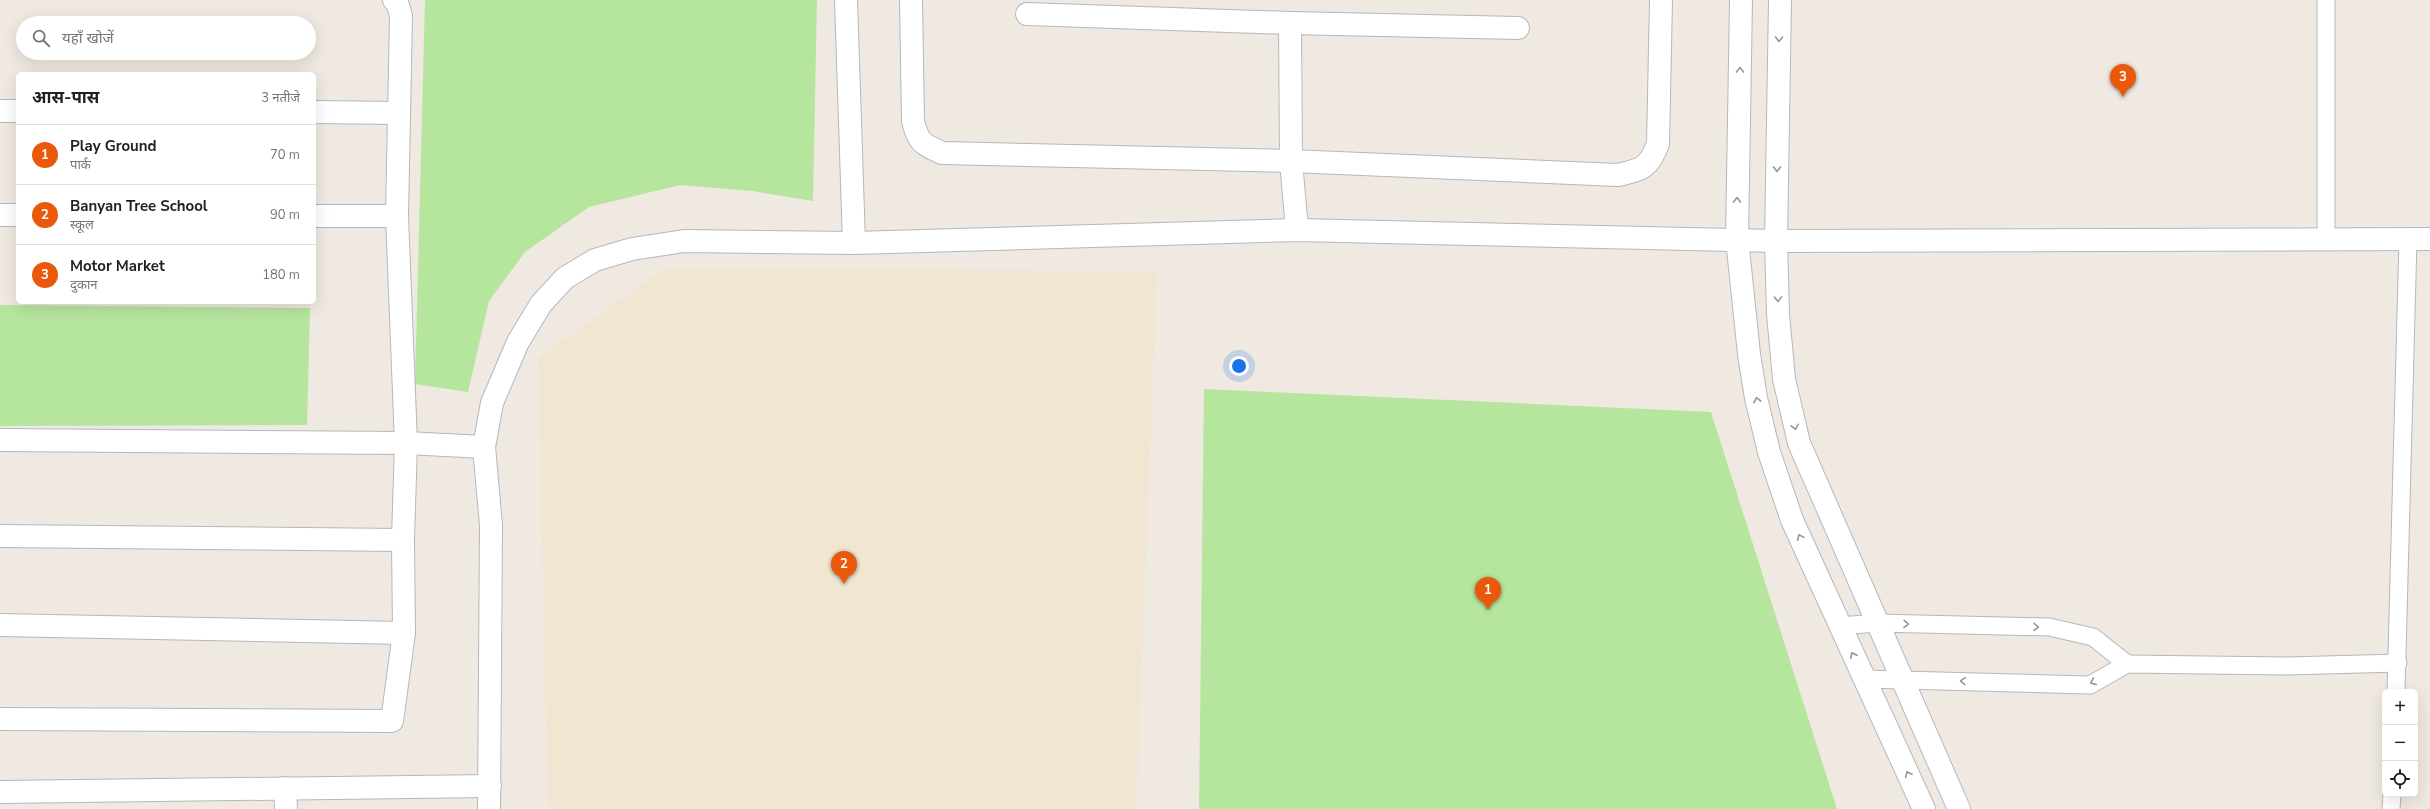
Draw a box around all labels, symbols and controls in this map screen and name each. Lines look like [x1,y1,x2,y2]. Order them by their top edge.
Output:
search box [16,16,316,60]
icon: search [30,27,52,49]
text: यहाँ खोजें [62,28,114,48]
one-way arrow [1775,36,1783,42]
pin: 3 [2110,64,2136,97]
one-way arrow [1736,67,1744,73]
text: आस-पास [32,86,99,109]
text: 3 नतीजे [261,89,300,107]
text: Play Ground [70,136,157,156]
text: 1 [41,146,49,164]
text: 70 m [270,146,300,164]
text: पार्क [70,156,91,174]
one-way arrow [1773,166,1781,172]
text: Banyan Tree School [70,196,208,216]
one-way arrow [1733,197,1741,203]
text: 2 [41,206,49,224]
text: 90 m [270,206,300,224]
text: स्कूल [70,216,94,234]
text: Motor Market [70,256,165,276]
text: 3 [41,266,49,284]
text: 180 m [262,266,300,284]
text: दुकान [70,276,97,294]
one-way arrow [1774,296,1782,302]
your location [1229,356,1249,376]
one-way arrow [1753,397,1761,403]
one-way arrow [1791,424,1799,431]
one-way arrow [1797,534,1805,541]
pin: 2 [831,551,857,584]
pin: 1 [1475,577,1501,610]
one-way arrow [1903,620,1909,628]
one-way arrow [2033,622,2039,631]
one-way arrow [1850,652,1858,660]
one-way arrow [1960,676,1966,685]
one-way arrow [2089,678,2096,686]
map controls [2382,689,2418,797]
button: + [2382,689,2418,725]
button: − [2382,725,2418,761]
button: locate [2382,761,2418,797]
one-way arrow [1905,770,1913,778]

